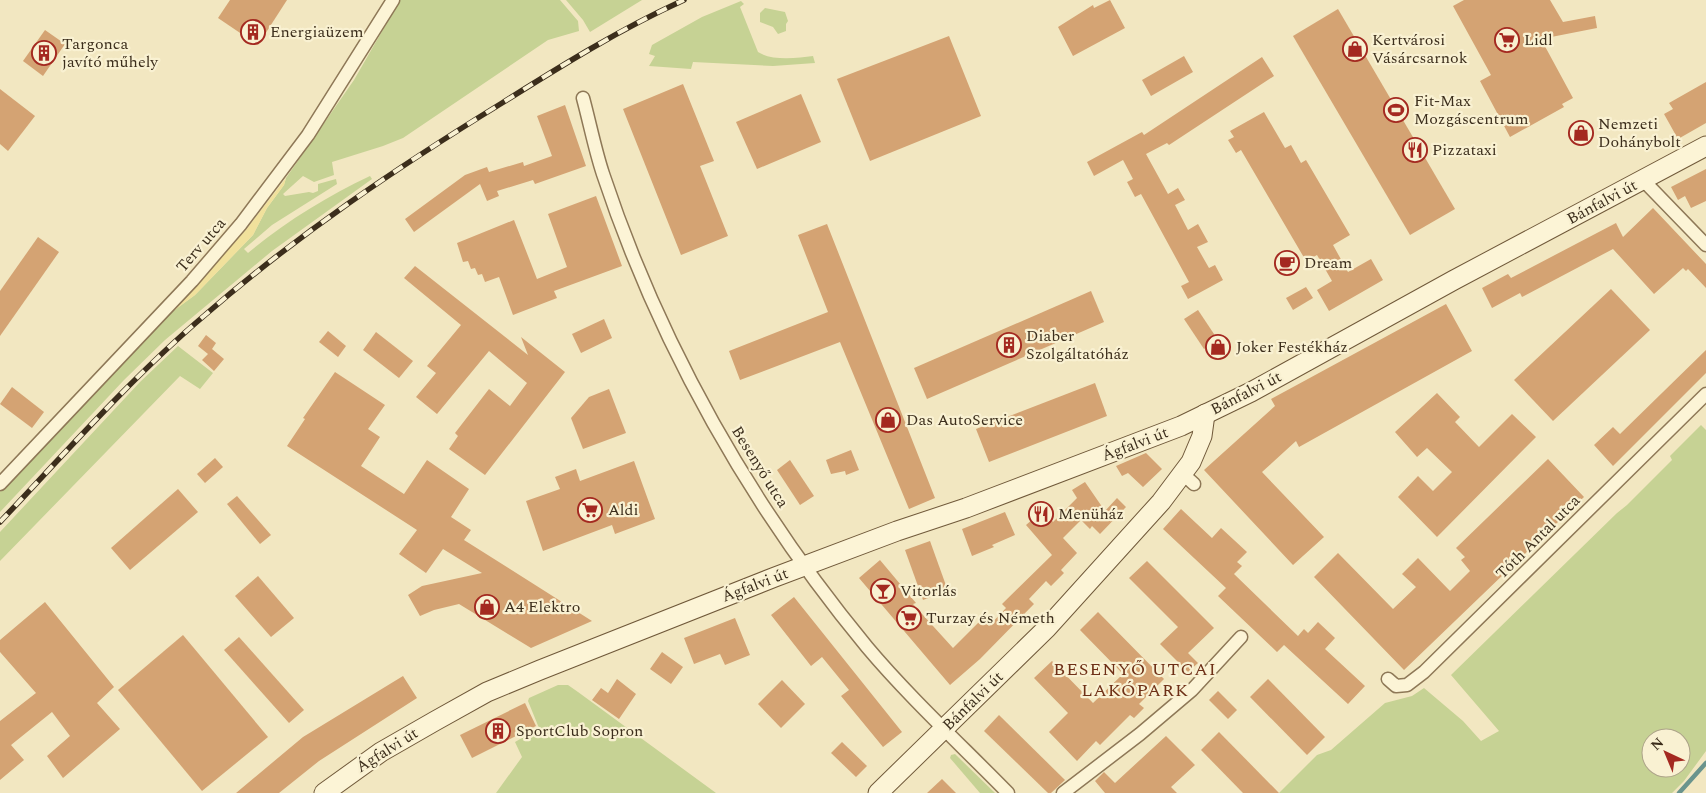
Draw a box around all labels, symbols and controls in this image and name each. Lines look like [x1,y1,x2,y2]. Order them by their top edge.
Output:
building icon: Energiaüzem [240,19,266,45]
place label: Energiaüzem [270,20,364,44]
supermarket icon: Lidl [1494,27,1520,53]
place label: Kertvárosi Vásárcsarnok [1372,28,1468,70]
place label: Lidl [1524,28,1553,52]
place label: Targonca javító műhely [62,32,159,74]
shop icon: Kertvárosi Vásárcsarnok [1342,36,1368,62]
building icon: Targonca javító műhely [31,40,57,66]
place label: Fit-Max Mozgáscentrum [1414,89,1529,131]
sports icon: Fit-Max Mozgáscentrum [1383,97,1409,123]
place label: Nemzeti Dohánybolt [1598,112,1681,154]
shop icon: Nemzeti Dohánybolt [1568,120,1594,146]
restaurant icon: Pizzataxi [1402,137,1428,163]
place label: Pizzataxi [1432,138,1497,162]
street label: Bánfalvi út [1562,173,1642,231]
street label: Terv utca [170,212,232,278]
cafe icon: Dream [1274,250,1300,276]
place label: Dream [1304,251,1352,275]
place label: Diaber Szolgáltatóház [1026,324,1129,366]
building icon: Diaber Szolgáltatóház [996,332,1022,358]
shop icon: Joker Festékház [1205,334,1231,360]
place label: Joker Festékház [1236,335,1348,359]
street label: Bánfalvi út [1206,365,1286,421]
shop icon: Das AutoService [875,407,901,433]
place label: Das AutoService [906,408,1023,432]
street label: Ágfalvi út [1098,420,1172,468]
street label: Besenyő utca [725,421,795,513]
street label: Tóth Antal utca [1490,489,1586,585]
supermarket icon: Aldi [577,497,603,523]
place label: Aldi [608,498,639,522]
restaurant icon: Menüház [1028,501,1054,527]
place label: Menüház [1058,502,1124,526]
street label: Ágfalvi út [718,561,792,609]
bar icon: Vitorlás [870,578,896,604]
place label: Vitorlás [900,579,957,603]
shop icon: A4 Elektro [474,594,500,620]
place label: A4 Elektro [504,595,580,619]
supermarket icon: Turzay és Németh [896,605,922,631]
place label: Turzay és Németh [926,606,1055,630]
district label: BESENYŐ UTCAI LAKÓPARK [1053,656,1217,704]
street label: Bánfalvi út [937,665,1009,736]
building icon: SportClub Sopron [485,718,511,744]
place label: SportClub Sopron [516,719,643,743]
street label: Ágfalvi út [351,721,423,779]
north arrow [1641,728,1691,778]
text: N [1646,732,1669,756]

